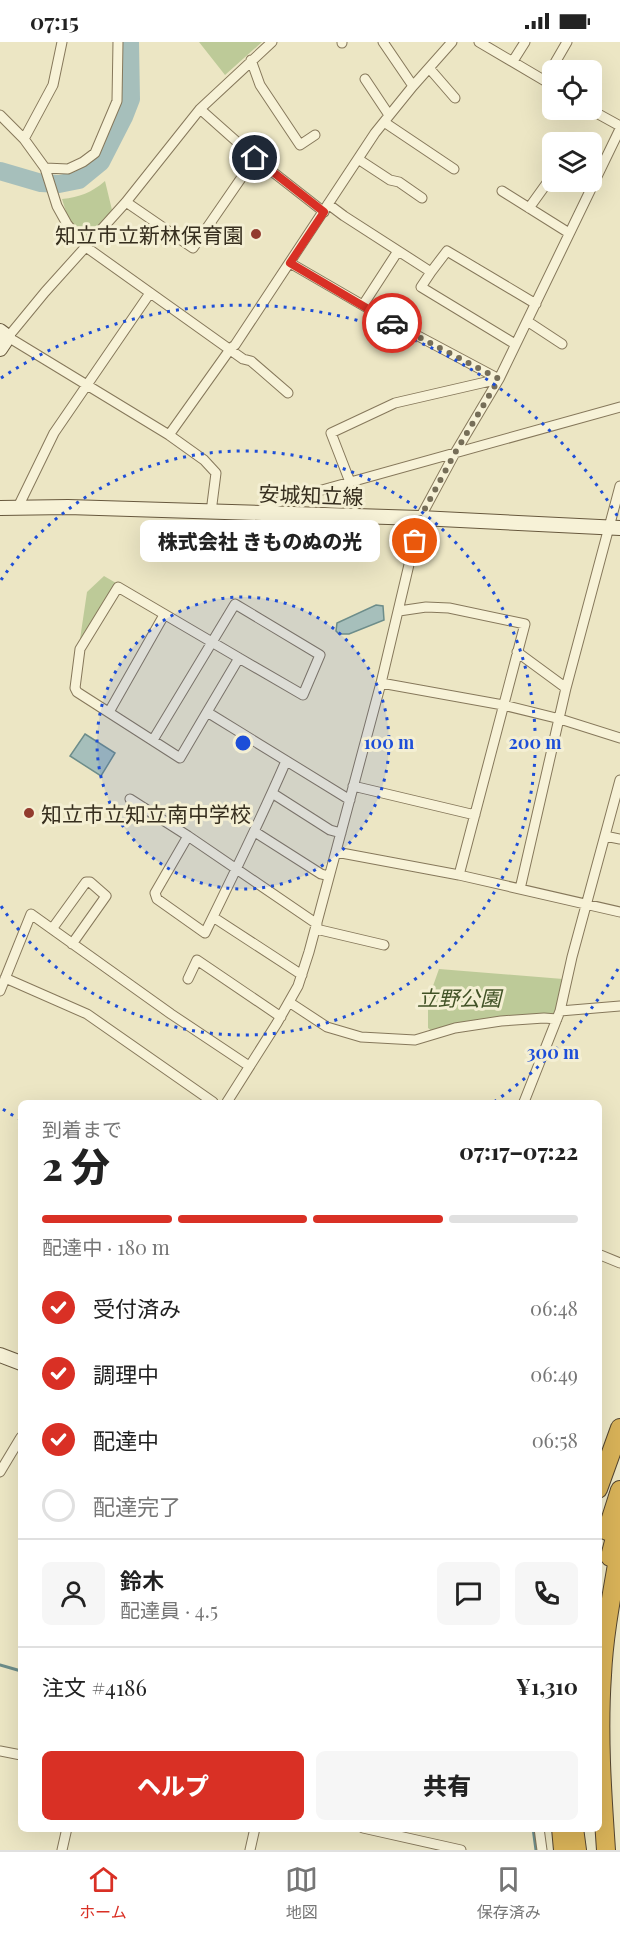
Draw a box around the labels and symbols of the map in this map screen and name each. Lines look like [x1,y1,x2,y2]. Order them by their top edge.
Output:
pin [229,132,280,183]
place label: 知立市立新林保育園 [55,220,244,248]
marker: 知立市立新林保育園 [249,227,263,241]
courier [362,293,422,353]
street label: 安城知立線 [258,478,364,510]
pin [389,515,440,566]
callout: 株式会社 きものぬの光 [139,520,379,562]
text: 100 m [364,730,415,754]
text: 200 m [508,730,562,754]
centre of rings [233,733,253,753]
place label: 知立市立知立南中学校 [41,799,251,827]
marker: 知立市立知立南中学校 [22,806,36,820]
park label: 立野公園 [417,983,504,1011]
text: 300 m [527,1040,580,1064]

